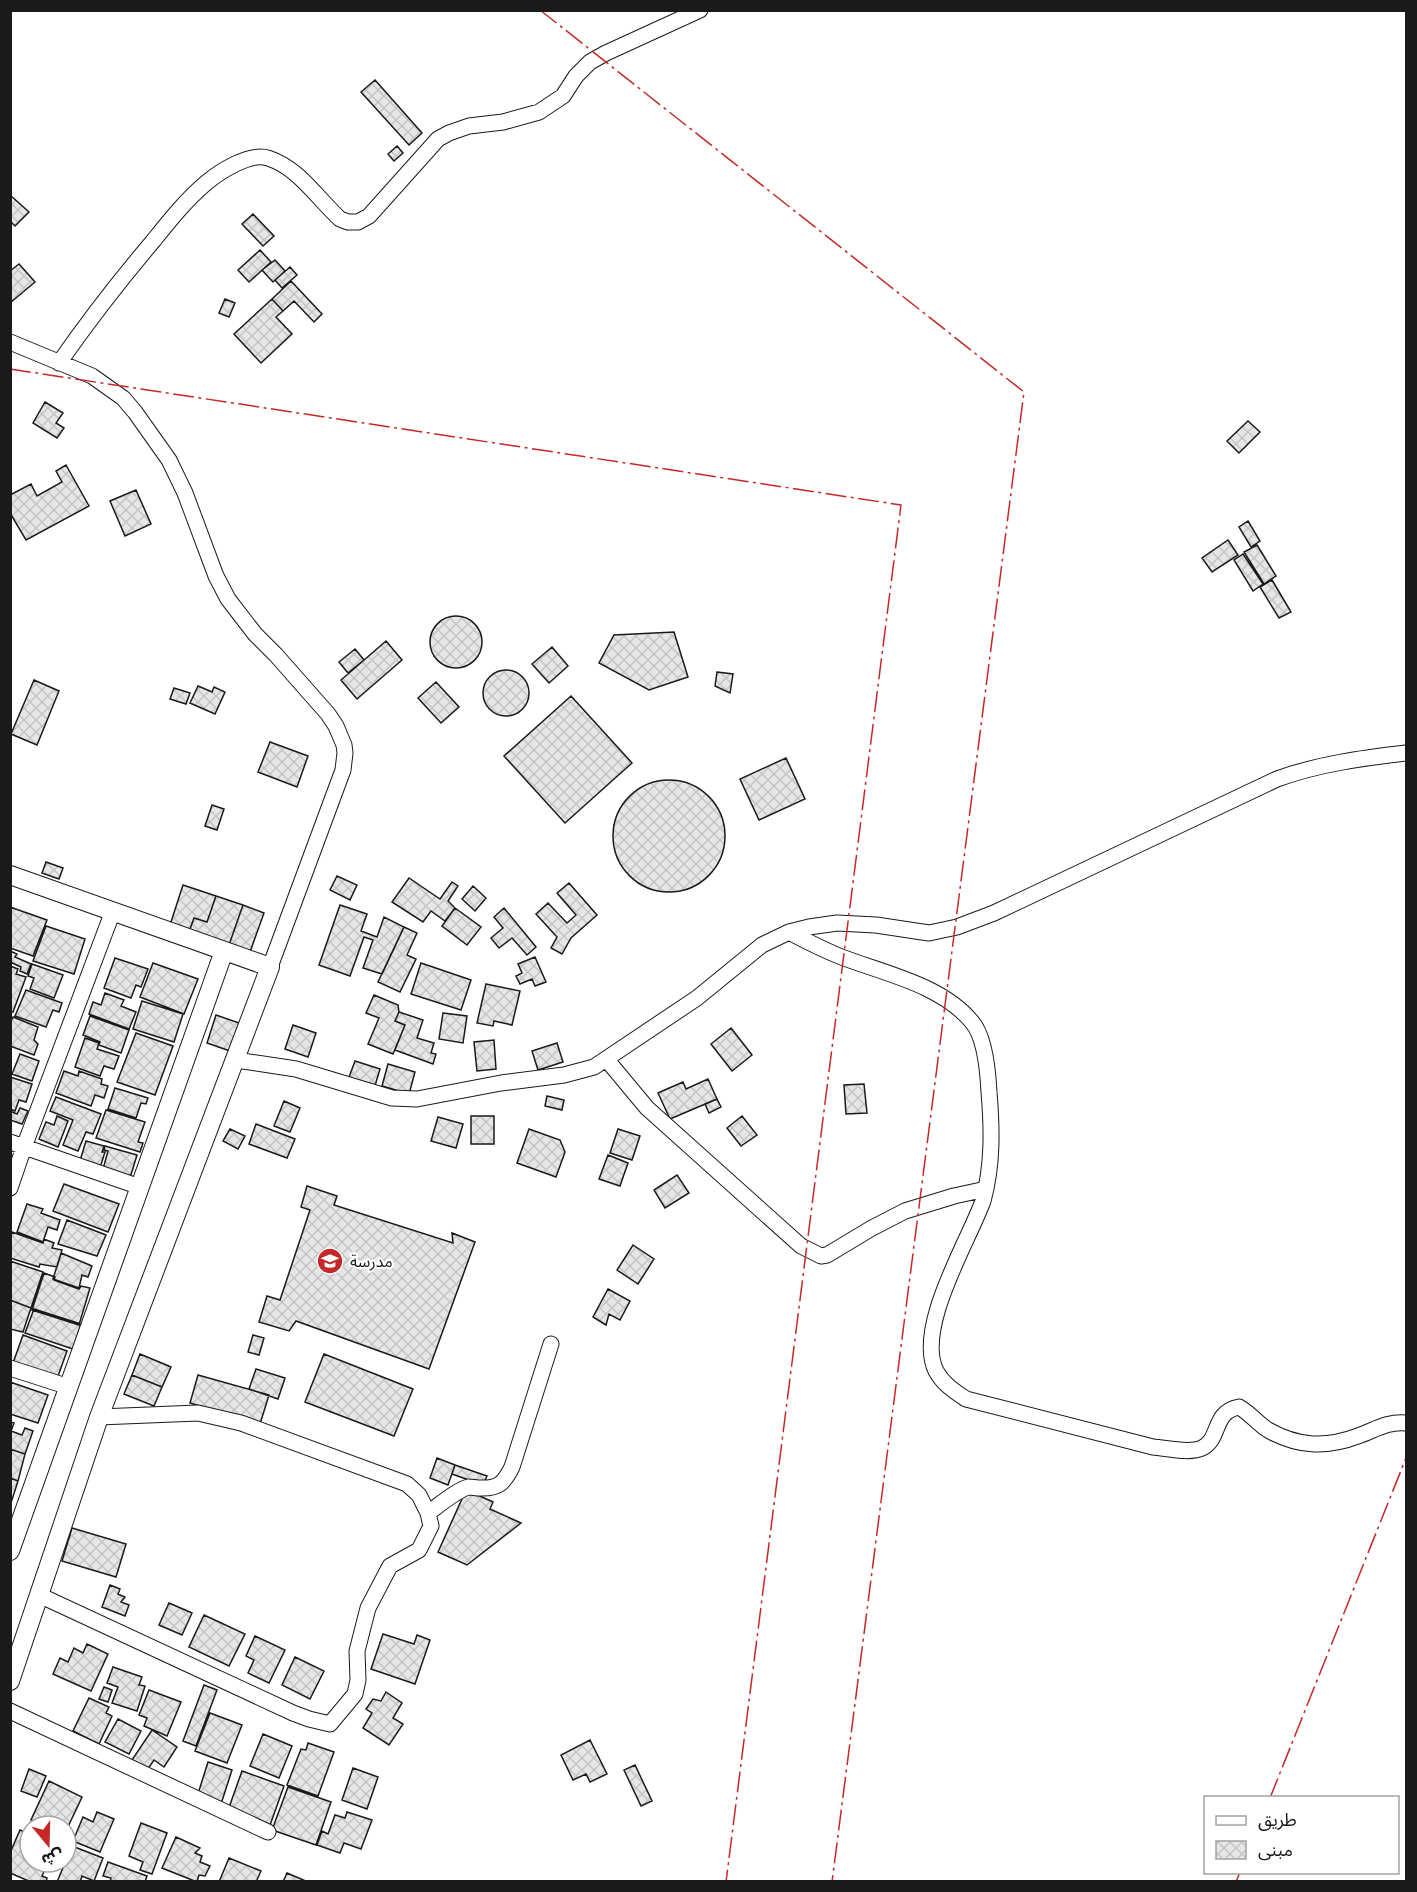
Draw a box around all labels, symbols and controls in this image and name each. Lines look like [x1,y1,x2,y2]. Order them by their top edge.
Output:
school or university icon: مدرسة [315,1246,345,1276]
place label: مدرسة [350,1252,393,1271]
legend [1204,1796,1399,1874]
text: طريق [1258,1809,1297,1831]
north arrow [18,1814,78,1874]
text: مبنى [1258,1839,1293,1861]
text: ش [39,1845,66,1870]

